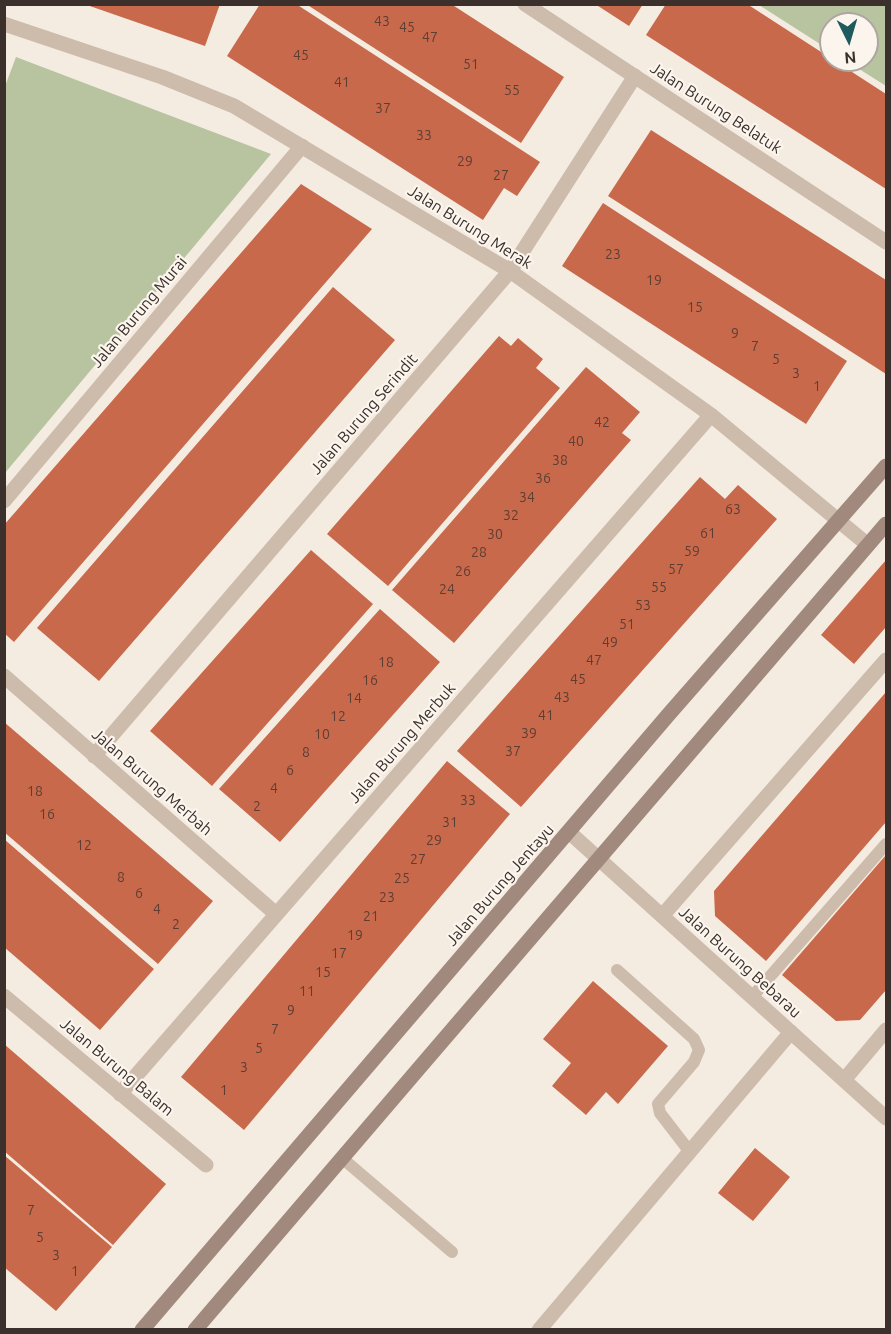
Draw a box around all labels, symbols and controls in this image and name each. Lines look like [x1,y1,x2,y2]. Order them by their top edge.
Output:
north arrow [819,12,879,72]
house number: 43 [374,13,390,29]
house number: 45 [399,19,415,35]
house number: 47 [422,29,438,45]
house number: 45 [293,47,309,63]
text: N [844,48,857,67]
house number: 51 [463,56,479,72]
street label: Jalan Burung Belatuk [647,58,785,158]
house number: 41 [334,74,350,90]
house number: 55 [504,82,520,98]
house number: 37 [375,100,391,116]
house number: 33 [416,127,432,143]
house number: 29 [457,153,473,169]
house number: 27 [493,167,509,183]
street label: Jalan Burung Merak [404,181,536,273]
house number: 23 [605,246,621,262]
street label: Jalan Burung Murai [87,253,191,371]
house number: 19 [646,272,662,288]
house number: 15 [687,299,703,315]
house number: 9 [731,325,739,341]
house number: 7 [751,338,759,354]
street label: Jalan Burung Serindit [306,350,422,478]
house number: 5 [772,351,780,367]
house number: 3 [792,365,800,381]
house number: 1 [813,378,821,394]
house number: 42 [594,414,610,430]
house number: 40 [568,433,584,449]
house number: 38 [552,452,568,468]
house number: 36 [535,470,551,486]
house number: 34 [519,489,535,505]
house number: 63 [725,501,741,517]
house number: 32 [503,507,519,523]
house number: 61 [700,525,716,541]
house number: 30 [487,526,503,542]
house number: 59 [684,543,700,559]
house number: 28 [471,544,487,560]
house number: 57 [668,561,684,577]
house number: 26 [455,563,471,579]
house number: 55 [651,579,667,595]
house number: 24 [439,581,455,597]
house number: 53 [635,597,651,613]
house number: 51 [619,616,635,632]
house number: 49 [602,634,618,650]
house number: 47 [586,652,602,668]
house number: 18 [378,654,394,670]
house number: 45 [570,671,586,687]
house number: 16 [362,672,378,688]
street label: Jalan Burung Merbuk [344,679,460,807]
house number: 43 [554,689,570,705]
house number: 14 [346,690,362,706]
house number: 41 [538,707,554,723]
house number: 12 [330,708,346,724]
street label: Jalan Burung Merbah [88,724,216,840]
house number: 39 [521,725,537,741]
house number: 10 [314,726,330,742]
house number: 37 [505,743,521,759]
house number: 8 [302,744,310,760]
house number: 6 [286,762,294,778]
house number: 4 [270,780,278,796]
house number: 18 [27,783,43,799]
house number: 33 [460,792,476,808]
house number: 2 [253,798,261,814]
house number: 16 [39,806,55,822]
house number: 31 [442,814,458,830]
street label: Jalan Burung Jentayu [442,820,558,950]
house number: 29 [426,832,442,848]
house number: 12 [76,837,92,853]
house number: 27 [410,851,426,867]
house number: 8 [117,869,125,885]
house number: 25 [394,870,410,886]
house number: 6 [135,885,143,901]
house number: 23 [379,889,395,905]
house number: 4 [153,901,161,917]
street label: Jalan Burung Bebarau [675,902,805,1022]
house number: 21 [363,908,379,924]
house number: 2 [172,916,180,932]
house number: 19 [347,927,363,943]
house number: 17 [331,945,347,961]
house number: 15 [315,964,331,980]
house number: 11 [299,983,315,999]
house number: 9 [287,1002,295,1018]
street label: Jalan Burung Balam [56,1014,178,1120]
house number: 7 [271,1021,279,1037]
house number: 5 [255,1040,263,1056]
house number: 3 [240,1059,248,1075]
house number: 1 [220,1082,228,1098]
house number: 7 [27,1202,35,1218]
house number: 5 [36,1229,44,1245]
house number: 3 [52,1247,60,1263]
house number: 1 [71,1263,79,1279]

